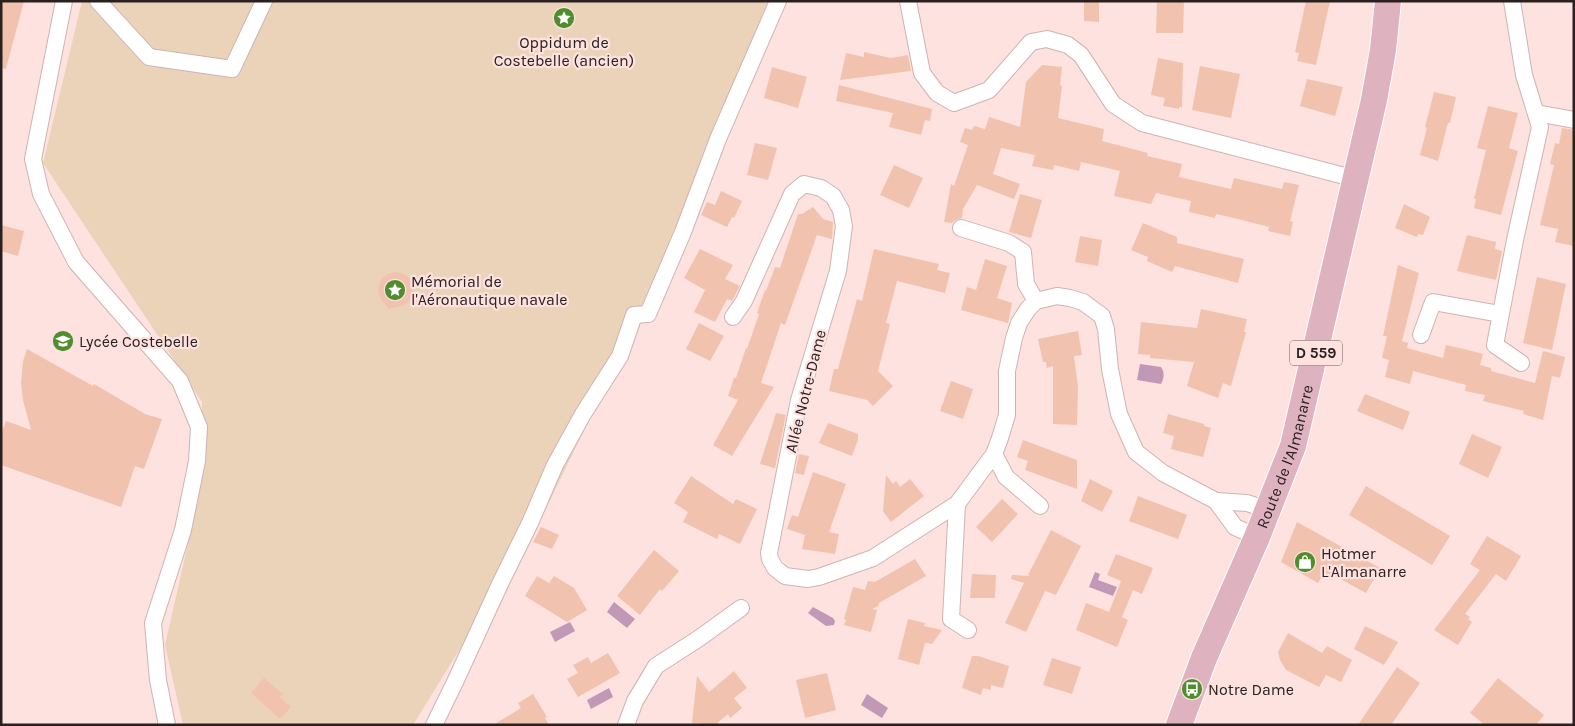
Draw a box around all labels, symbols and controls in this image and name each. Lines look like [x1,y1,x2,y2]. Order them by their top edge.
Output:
place icon: Oppidum de Costebelle (ancien) [552,6,576,30]
place label: Oppidum de Costebelle (ancien) [494,33,634,70]
place label: Mémorial de l'Aéronautique navale [411,272,568,309]
place icon: Mémorial de l'Aéronautique navale [383,278,407,302]
street label: Allée Notre-Dame [781,328,830,455]
school or university icon: Lycée Costebelle [51,329,75,353]
place label: Lycée Costebelle [79,332,198,351]
road number: D 559 [1290,340,1342,366]
street label: Route de l'Almanarre [1252,383,1317,531]
place label: Hotmer L'Almanarre [1321,544,1406,581]
shop icon: Hotmer L'Almanarre [1293,550,1317,574]
bus stop icon: Notre Dame [1180,677,1204,701]
place label: Notre Dame [1208,680,1294,699]

